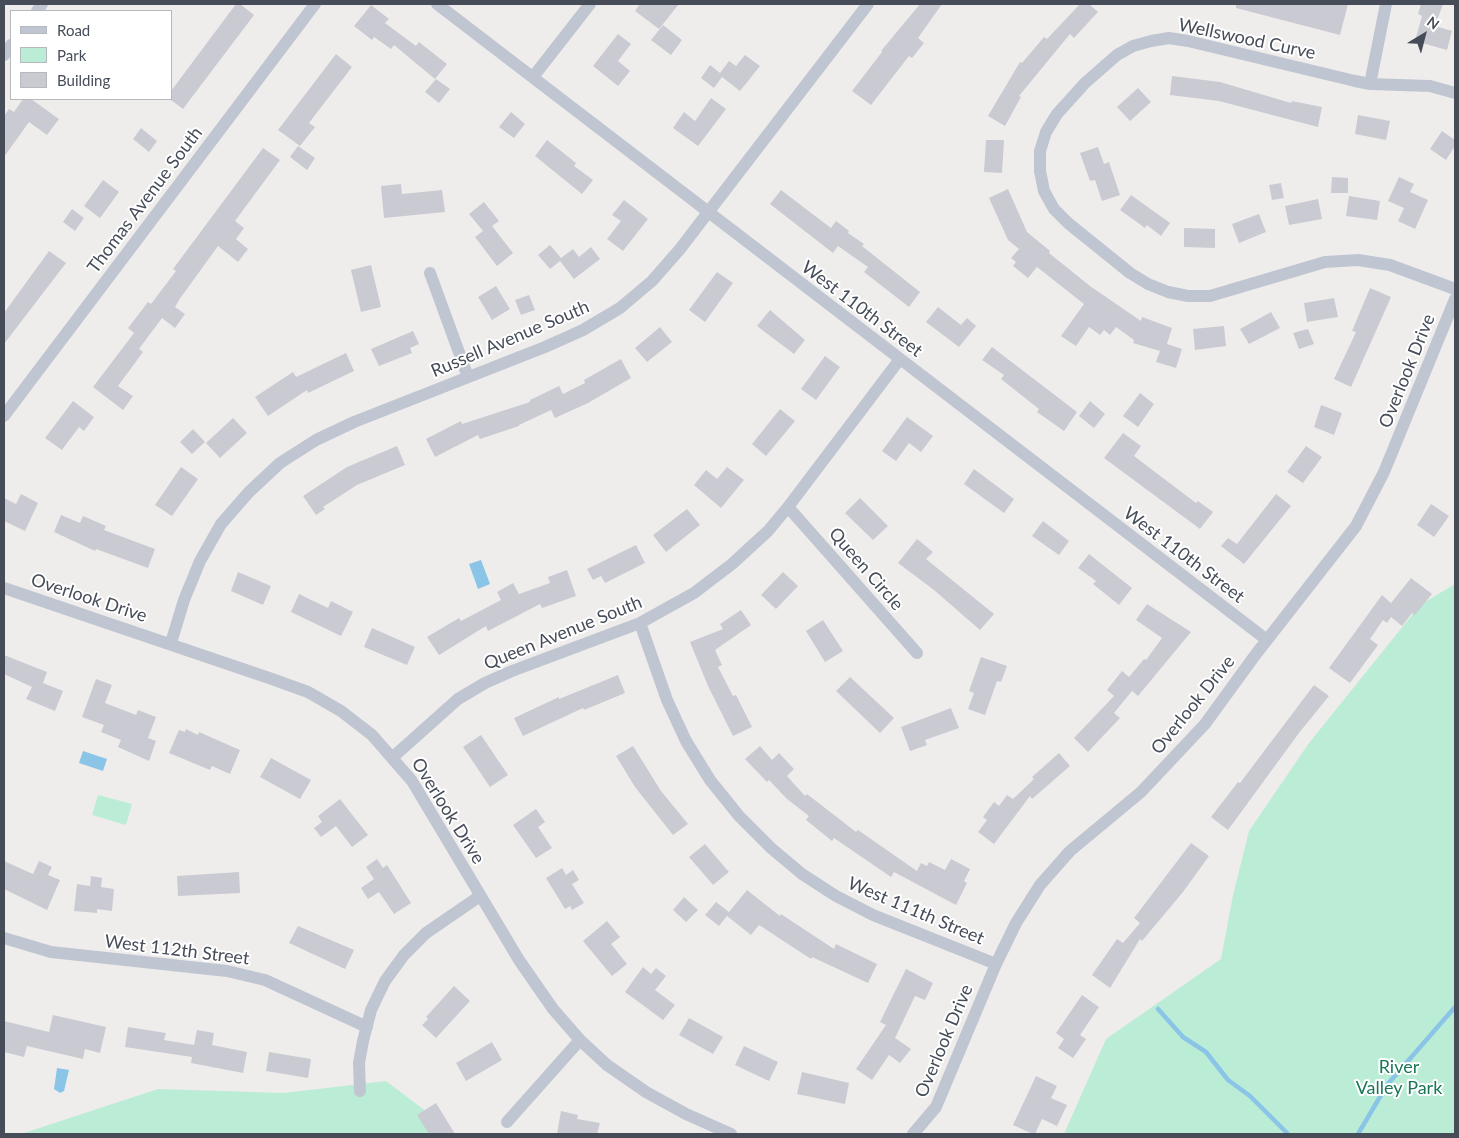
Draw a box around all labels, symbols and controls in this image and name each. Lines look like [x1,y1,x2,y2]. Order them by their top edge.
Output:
legend [10,10,172,100]
north arrow [1399,10,1449,60]
text: N [1424,13,1443,33]
street label: Wellswood Curve [1177,14,1317,64]
text: Road [57,21,90,39]
text: Park [57,46,86,64]
text: Building [57,71,110,89]
street label: Thomas Avenue South [83,123,207,277]
street label: West 110th Street [797,257,927,361]
street label: Russell Avenue South [428,296,592,382]
street label: Overlook Drive [1374,311,1440,431]
street label: West 110th Street [1119,503,1249,607]
street label: Queen Circle [824,523,908,615]
street label: Overlook Drive [28,569,150,627]
street label: Queen Avenue South [481,591,645,675]
street label: Overlook Drive [1147,651,1239,759]
street label: Overlook Drive [407,754,489,868]
street label: West 111th Street [845,873,987,949]
street label: West 112th Street [103,930,251,970]
street label: Overlook Drive [910,981,978,1101]
park label: River Valley Park [1356,1056,1442,1098]

